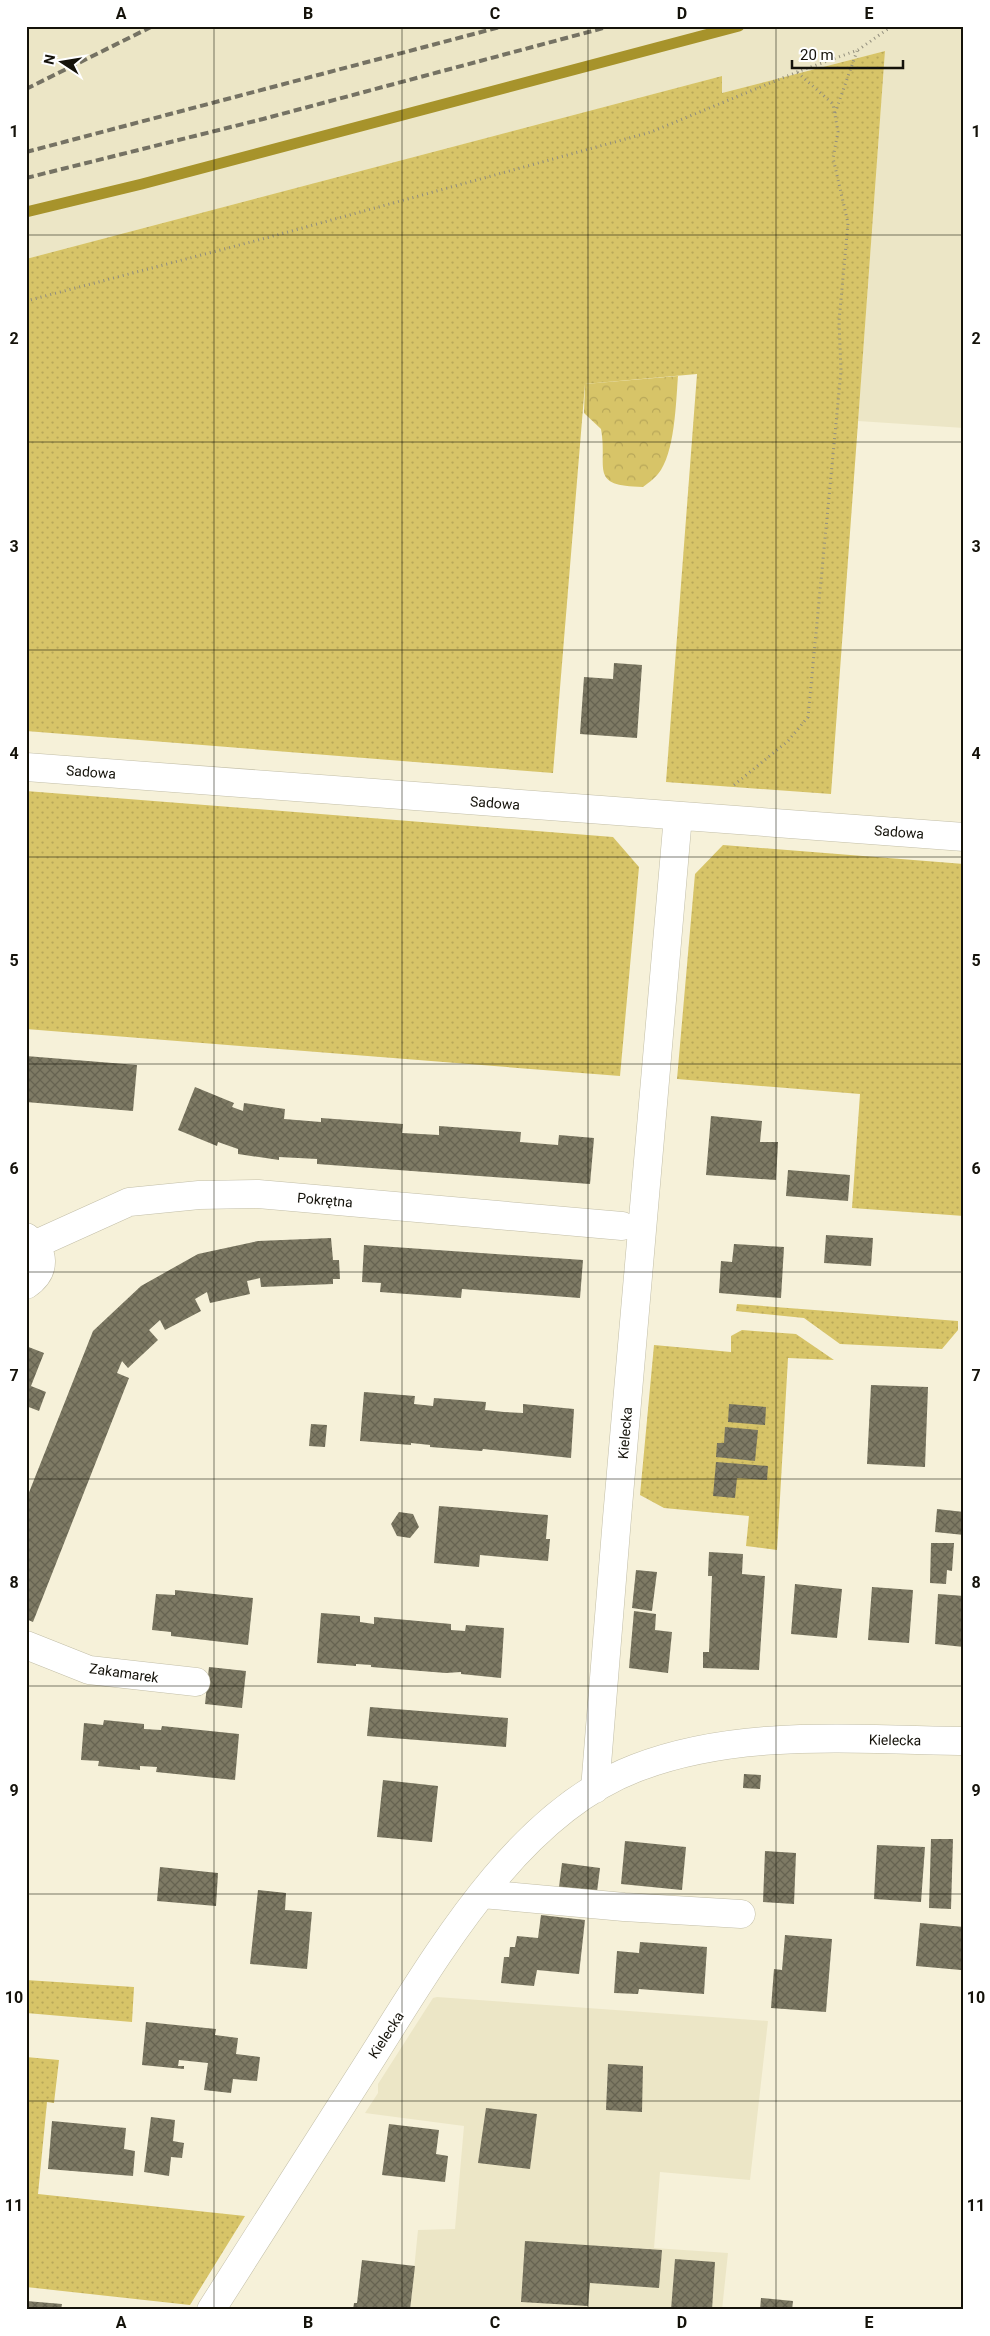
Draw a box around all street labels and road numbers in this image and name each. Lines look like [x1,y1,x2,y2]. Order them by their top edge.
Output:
street label: Sadowa [66,762,116,782]
street label: Sadowa [470,793,520,813]
street label: Sadowa [874,822,924,842]
street label: Pokrętna [297,1190,353,1210]
street label: Kielecka [615,1406,635,1460]
street label: Zakamarek [88,1660,161,1686]
street label: Kielecka [869,1732,921,1748]
street label: Kielecka [365,2009,407,2061]

